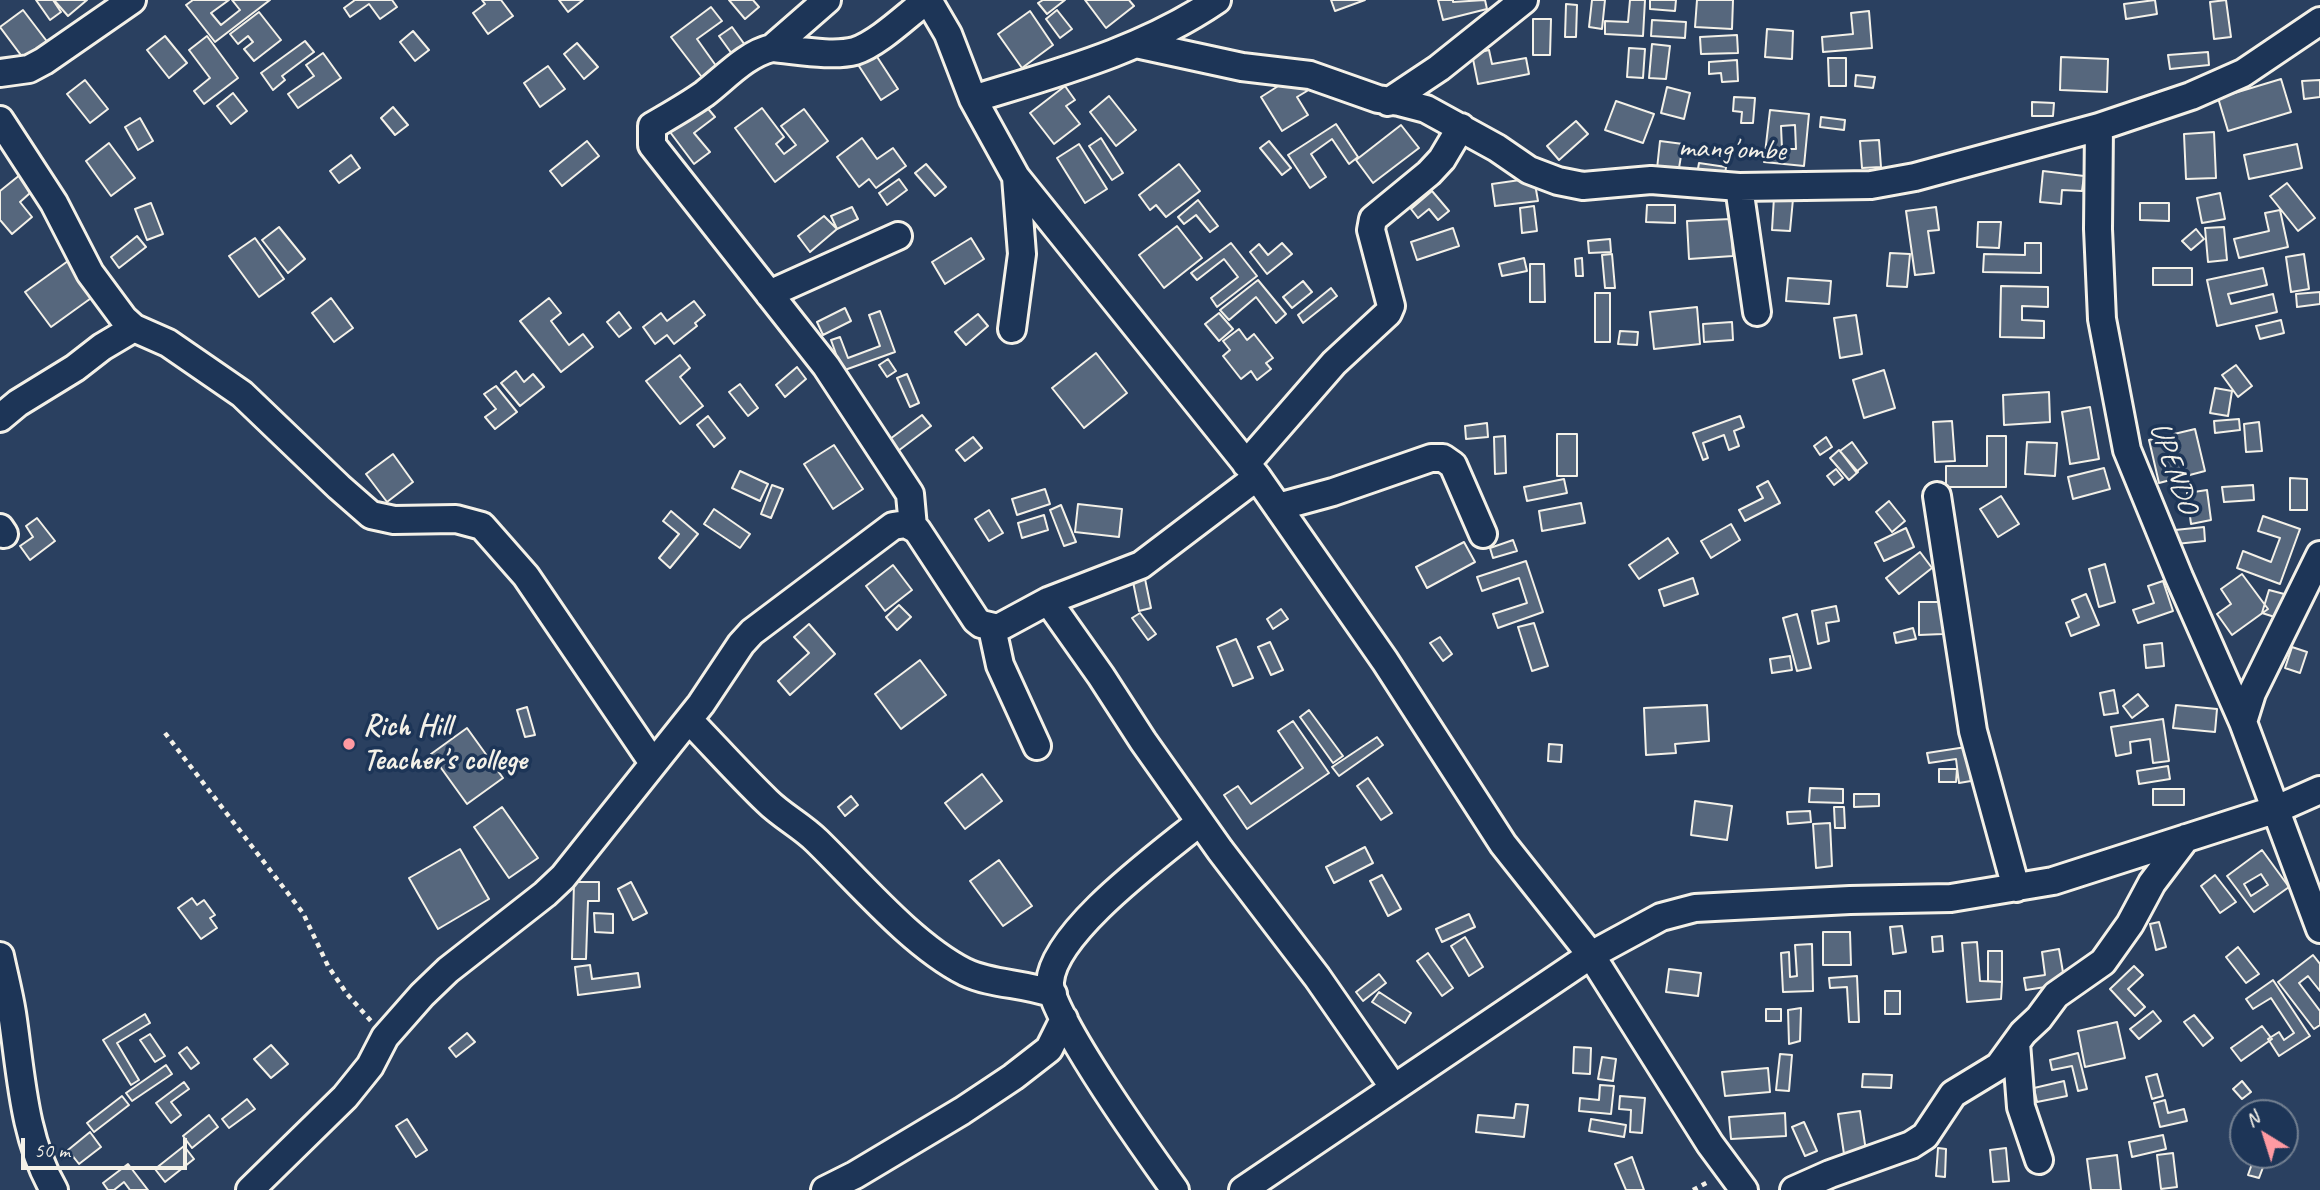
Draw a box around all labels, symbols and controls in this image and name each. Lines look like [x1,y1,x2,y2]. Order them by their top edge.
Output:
street label: mang'ombe [1678,130,1786,170]
street label: UPENDO [2141,418,2205,518]
place label: Rich Hill Teacher's college [363,709,527,780]
marker: Rich Hill Teacher's college [341,736,357,752]
north arrow [2229,1099,2299,1169]
text: N [2240,1106,2264,1132]
scale bar [24,1124,191,1168]
text: 50 m [34,1137,70,1163]

